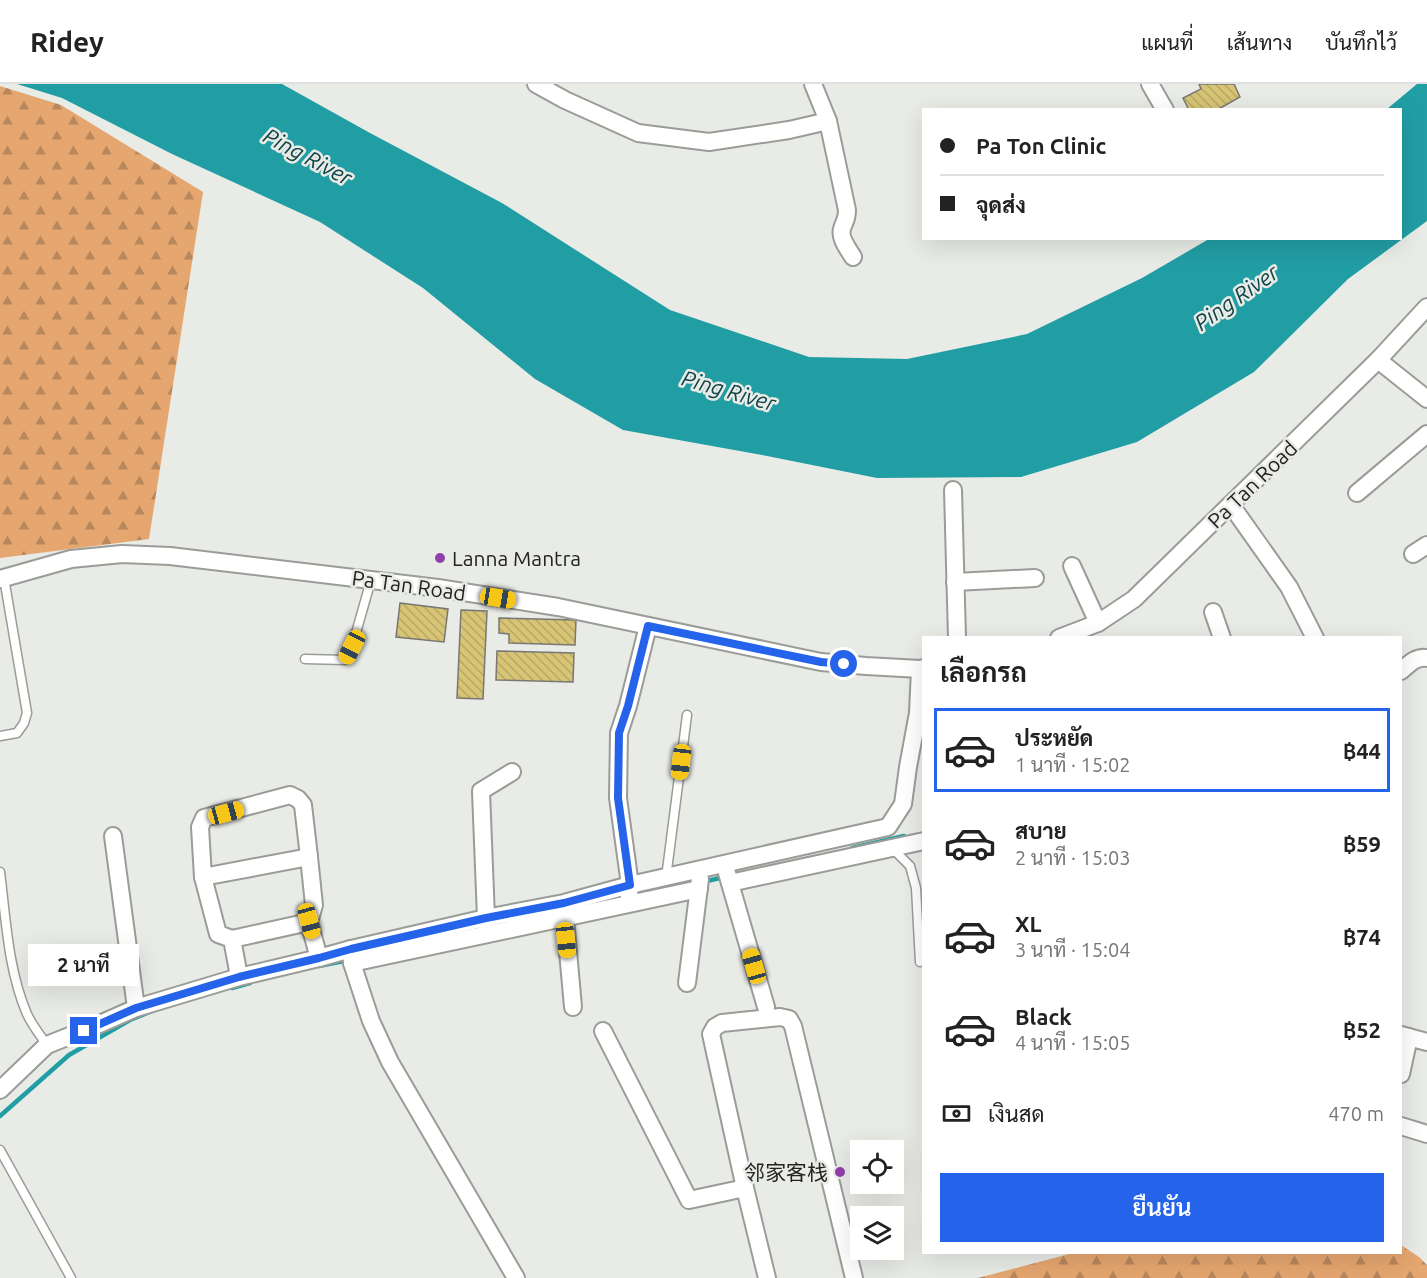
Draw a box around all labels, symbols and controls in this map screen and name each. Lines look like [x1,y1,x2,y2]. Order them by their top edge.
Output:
text: Ridey [30,26,104,57]
text: แผนที่ [1141,30,1194,54]
text: เส้นทาง [1227,30,1292,54]
text: บันทึกไว้ [1325,30,1397,54]
water label: Ping River [260,122,357,190]
text: Pa Ton Clinic [976,133,1106,158]
text: จุดส่ง [976,192,1026,217]
water label: Ping River [1189,259,1283,335]
water label: Ping River [679,365,779,415]
street label: Pa Tan Road [1202,435,1302,533]
place label: Lanna Mantra [452,546,581,570]
marker: Lanna Mantra [433,551,447,565]
street label: Pa Tan Road [350,565,468,605]
car [479,586,517,610]
car [336,627,368,667]
route start [830,650,857,677]
text: เลือกรถ [940,657,1027,687]
icon: car [943,723,997,777]
text: ประหยัด [1015,725,1093,750]
text: ฿44 [1343,738,1381,763]
car [670,743,692,781]
text: 1 นาที · 15:02 [1015,753,1131,776]
car [206,800,246,826]
icon: car [943,816,997,870]
text: สบาย [1015,818,1067,843]
text: ฿59 [1343,831,1381,856]
text: 2 นาที · 15:03 [1015,846,1131,869]
car [296,901,322,941]
icon: car [943,909,997,963]
text: XL [1015,911,1042,936]
car [555,921,577,959]
text: ฿74 [1343,924,1381,949]
text: 3 นาที · 15:04 [1015,938,1131,961]
callout: 2 นาที [28,944,140,986]
car [740,946,768,986]
text: 2 นาที [57,953,110,976]
icon: car [943,1002,997,1056]
text: Black [1015,1004,1072,1029]
route end [70,1017,97,1044]
text: ฿52 [1343,1017,1381,1042]
text: 4 นาที · 15:05 [1015,1031,1131,1054]
icon: cash [940,1097,973,1130]
text: เงินสด [988,1101,1045,1126]
text: 470 m [1328,1102,1384,1125]
map controls [850,1140,904,1260]
button: locate [850,1140,904,1194]
place label: 邻家客栈 [744,1160,828,1184]
marker: 邻家客栈 [833,1165,847,1179]
button: ยืนยัน [940,1173,1384,1242]
button: layers [850,1206,904,1260]

